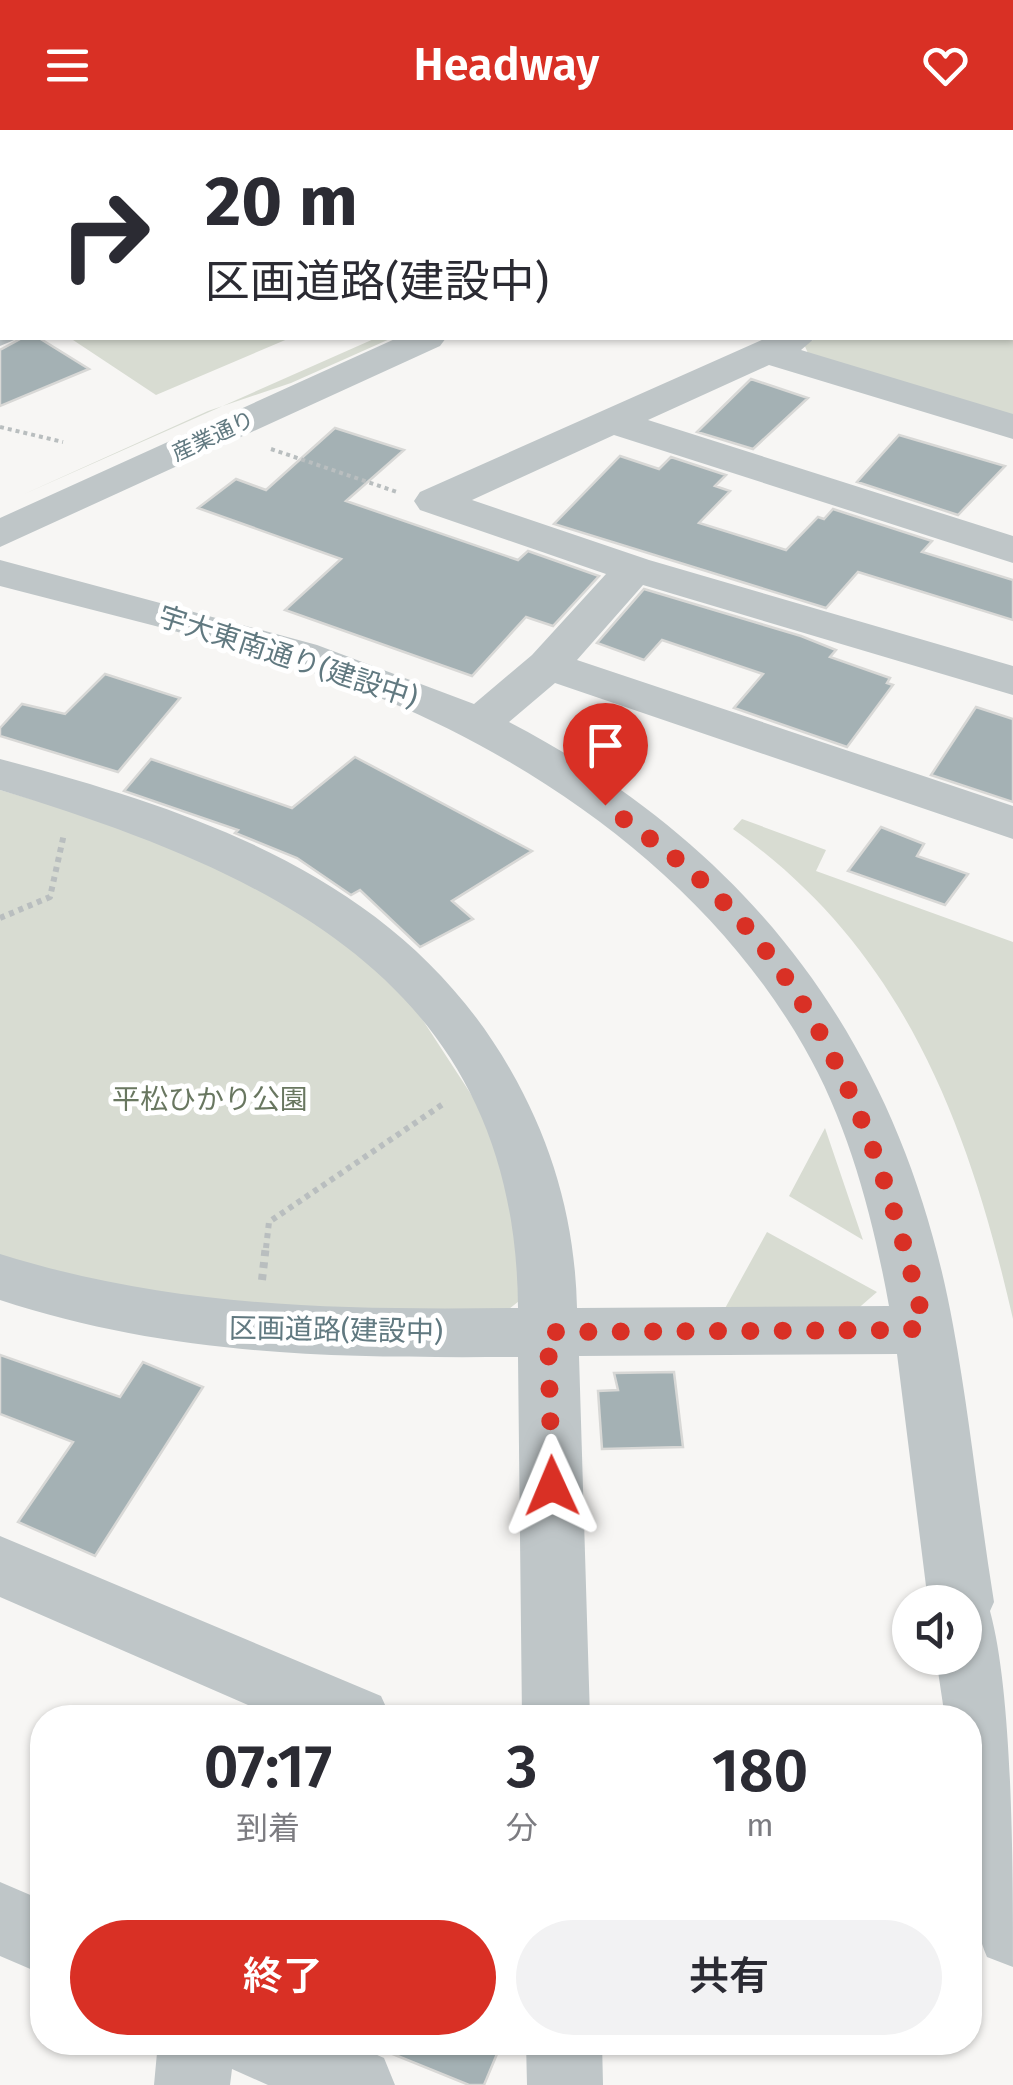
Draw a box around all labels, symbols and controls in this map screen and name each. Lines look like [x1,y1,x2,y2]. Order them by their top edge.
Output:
icon: menu [40,38,95,93]
text: Headway [414,38,599,92]
icon: heart [918,38,973,93]
text: 20 m [205,160,358,244]
icon: right [40,170,170,300]
text: 区画道路(建設中) [205,255,549,309]
street label: 産業通り [167,405,259,467]
street label: 宇大東南通り(建設中) [154,600,422,714]
pin [563,703,648,806]
icon: arrive [578,718,633,773]
park label: 平松ひかり公園 [112,1083,308,1116]
street label: 区画道路(建設中) [229,1312,443,1348]
position arrow [500,1434,604,1538]
map controls [892,1585,982,1675]
button: sound [892,1585,982,1675]
text: 07:17 [204,1731,332,1803]
text: 3 [507,1731,537,1803]
text: 180 [712,1735,808,1807]
text: m [746,1806,774,1844]
text: 到着 [236,1809,300,1847]
text: 分 [506,1809,538,1847]
button: 終了 [70,1920,496,2035]
button: 共有 [516,1920,942,2035]

